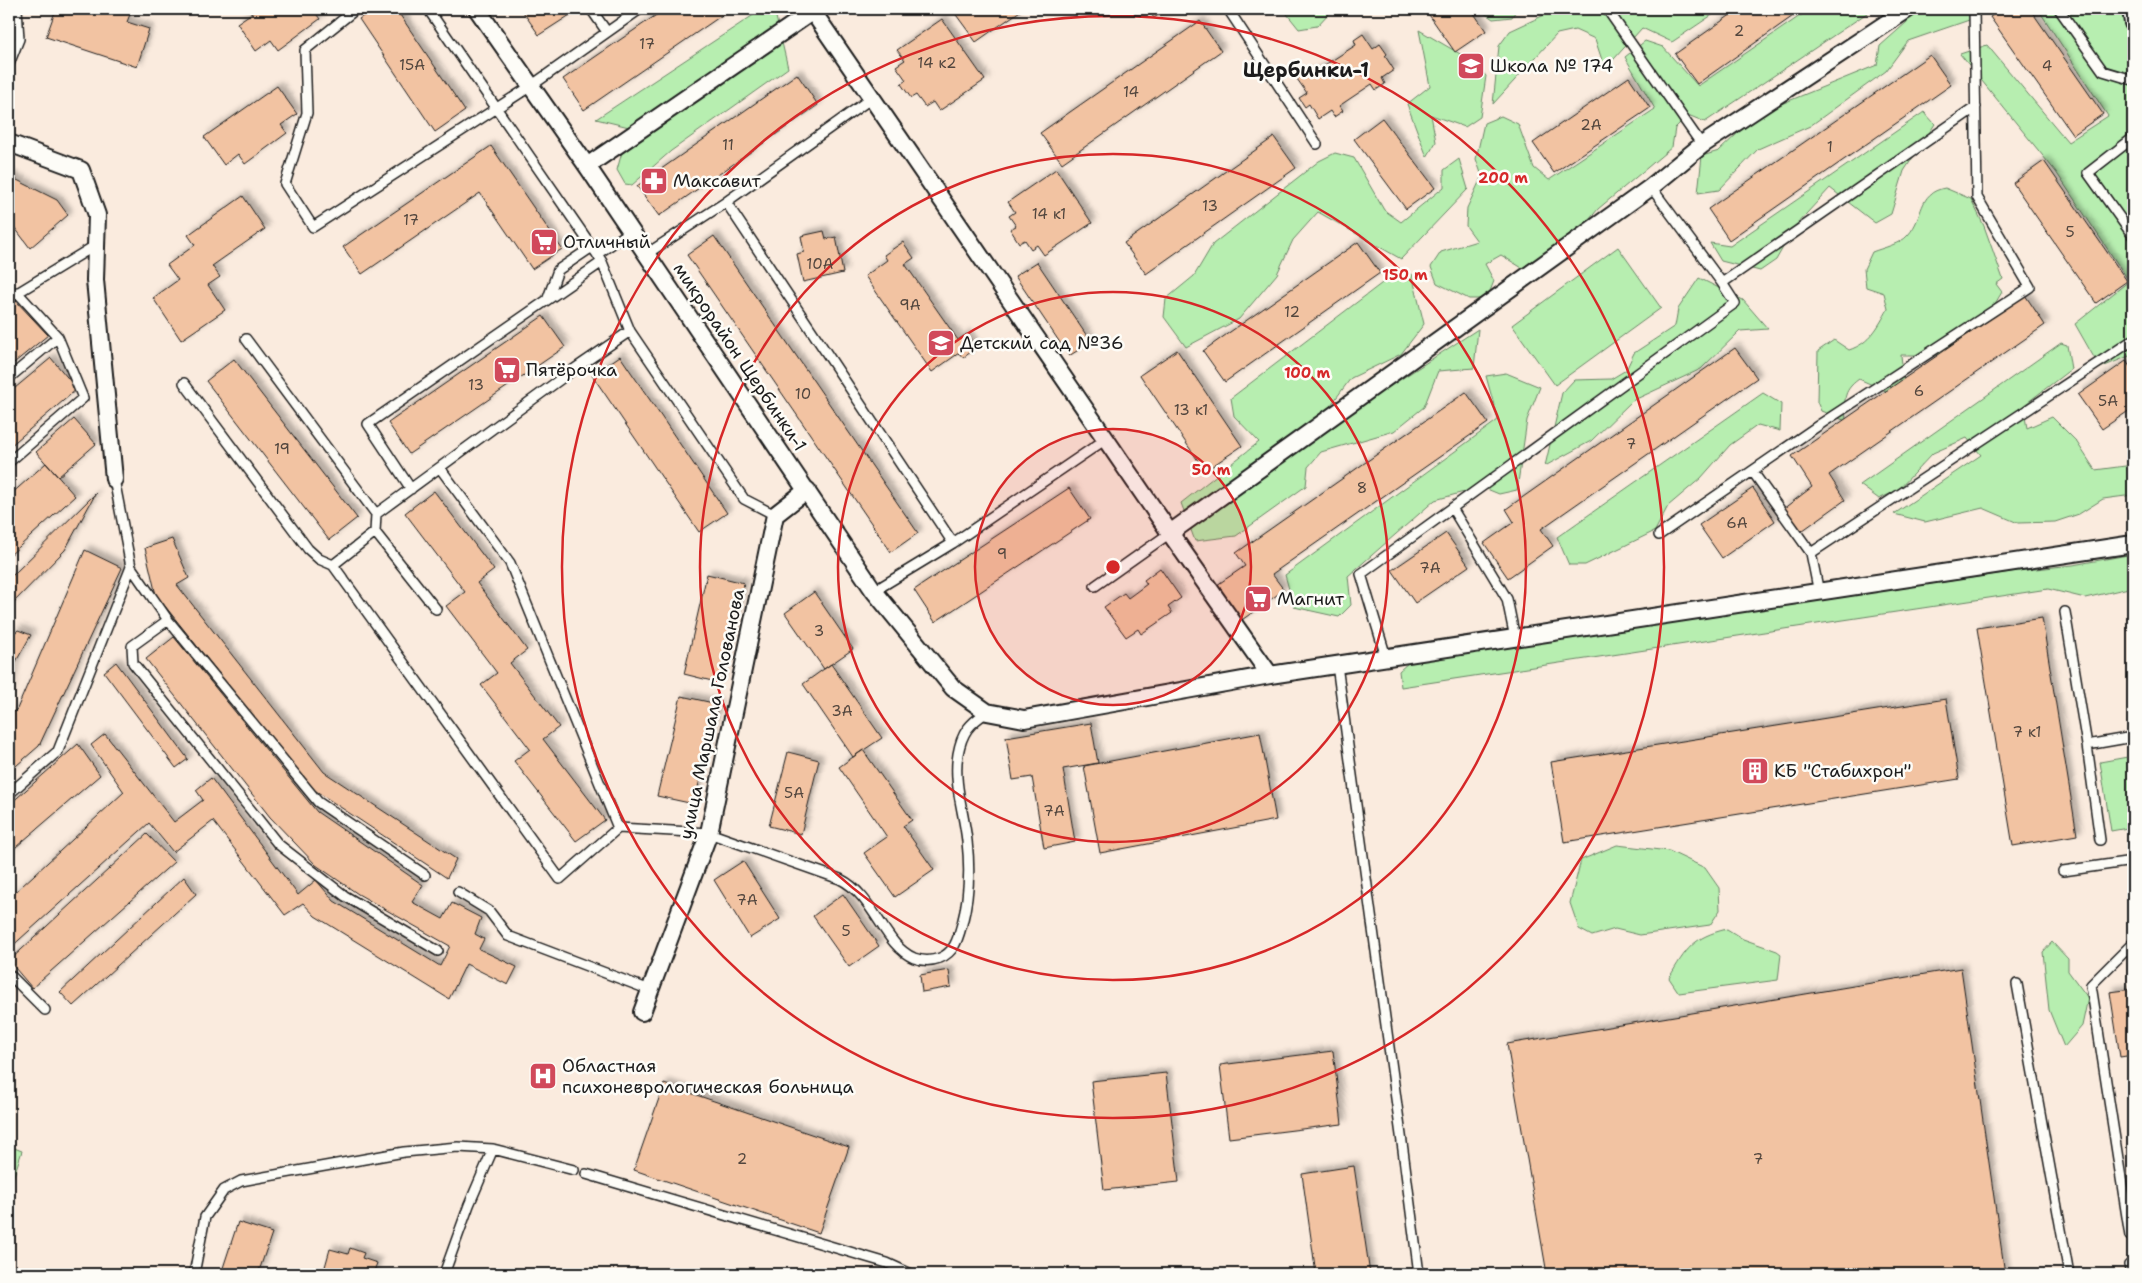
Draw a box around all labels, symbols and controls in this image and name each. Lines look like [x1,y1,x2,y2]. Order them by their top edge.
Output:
house number: 2 [1734,21,1744,41]
house number: 17 [639,34,655,54]
school or university icon: Школа № 174 [1456,51,1486,81]
house number: 14 к2 [917,53,957,73]
place label: Школа № 174 [1490,54,1613,78]
house number: 15А [399,55,425,75]
house number: 4 [2042,56,2052,76]
district label: Щербинки-1 [1243,57,1369,83]
house number: 14 [1123,82,1139,102]
house number: 2А [1580,115,1602,135]
house number: 11 [722,135,734,155]
house number: 1 [1827,137,1833,157]
pharmacy icon: Максавит [639,166,669,196]
text: 200 m [1478,168,1528,188]
place label: Максавит [673,169,761,193]
house number: 13 [1202,196,1218,216]
house number: 14 к1 [1032,204,1066,224]
house number: 17 [403,210,419,230]
house number: 5 [2065,222,2075,242]
supermarket icon: Отличный [529,227,559,257]
place label: Отличный [563,230,651,254]
house number: 10А [806,254,834,274]
street label: микрорайон Щербинки-1 [668,258,812,456]
text: 150 m [1382,265,1428,285]
house number: 9А [899,295,921,315]
house number: 12 [1284,302,1300,322]
school or university icon: Детский сад №36 [926,328,956,358]
place label: Детский сад №36 [960,331,1124,355]
supermarket icon: Пятёрочка [492,355,522,385]
place label: Пятёрочка [526,358,617,382]
text: 100 m [1284,363,1330,383]
house number: 13 [468,375,484,395]
house number: 6 [1914,381,1924,401]
house number: 10 [795,384,811,404]
house number: 5А [2098,391,2118,411]
house number: 13 к1 [1174,400,1208,420]
house number: 7 [1626,434,1636,454]
house number: 19 [274,439,290,459]
text: 50 m [1192,460,1231,480]
house number: 8 [1357,478,1367,498]
house number: 6А [1726,513,1748,533]
house number: 9 [997,544,1007,564]
centre of rings [1104,558,1122,576]
house number: 7А [1419,558,1441,578]
supermarket icon: Магнит [1243,584,1273,614]
street label: улица Маршала Голованова [674,587,750,841]
place label: Магнит [1277,587,1345,611]
house number: 3 [814,621,824,641]
house number: 3А [831,701,853,721]
house number: 7 к1 [2013,722,2042,742]
building icon: КБ "Стабихрон" [1740,756,1770,786]
place label: КБ "Стабихрон" [1774,759,1911,783]
house number: 5А [784,783,804,803]
house number: 7А [1043,801,1065,821]
house number: 7А [736,890,758,910]
house number: 5 [841,921,851,941]
place label: Областная психоневрологическая больница [562,1054,854,1099]
hospital icon: Областная психоневрологическая больница [528,1061,558,1091]
house number: 2 [737,1149,747,1169]
house number: 7 [1753,1149,1763,1169]

